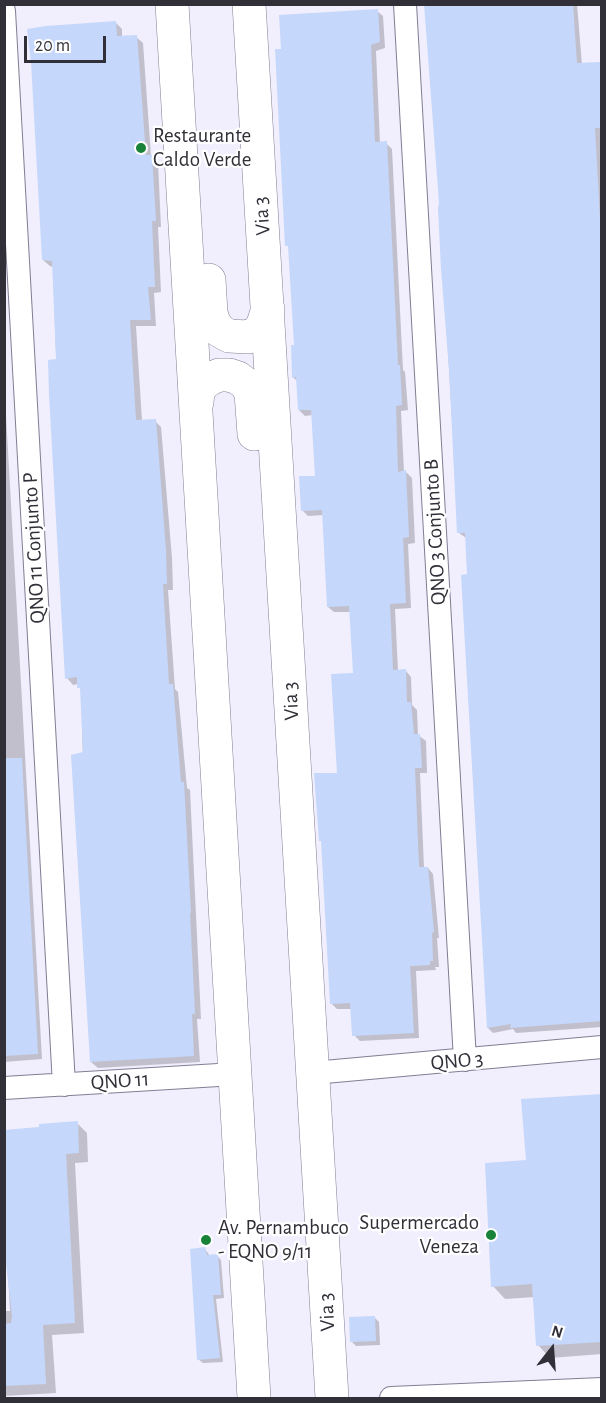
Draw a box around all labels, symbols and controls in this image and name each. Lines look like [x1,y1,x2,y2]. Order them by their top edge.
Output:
scale bar [27,24,110,62]
text: 20 m [35,37,70,55]
place label: Restaurante Caldo Verde [153,123,251,173]
marker: Restaurante Caldo Verde [134,141,148,155]
street label: Via 3 [248,196,276,236]
street label: QNO 3 Conjunto B [419,458,451,606]
street label: QNO 11 Conjunto P [17,472,51,624]
street label: Via 3 [277,681,305,721]
street label: QNO 3 [430,1046,484,1076]
street label: QNO 11 [90,1066,150,1096]
place label: Supermercado Veneza [359,1210,479,1260]
place label: Av. Pernambuco - EQNO 9/11 [218,1215,349,1265]
marker: Supermercado Veneza [484,1228,498,1242]
marker: Av. Pernambuco - EQNO 9/11 [199,1233,213,1247]
street label: Via 3 [313,1292,341,1332]
north arrow [522,1319,582,1379]
text: N [550,1323,565,1341]

